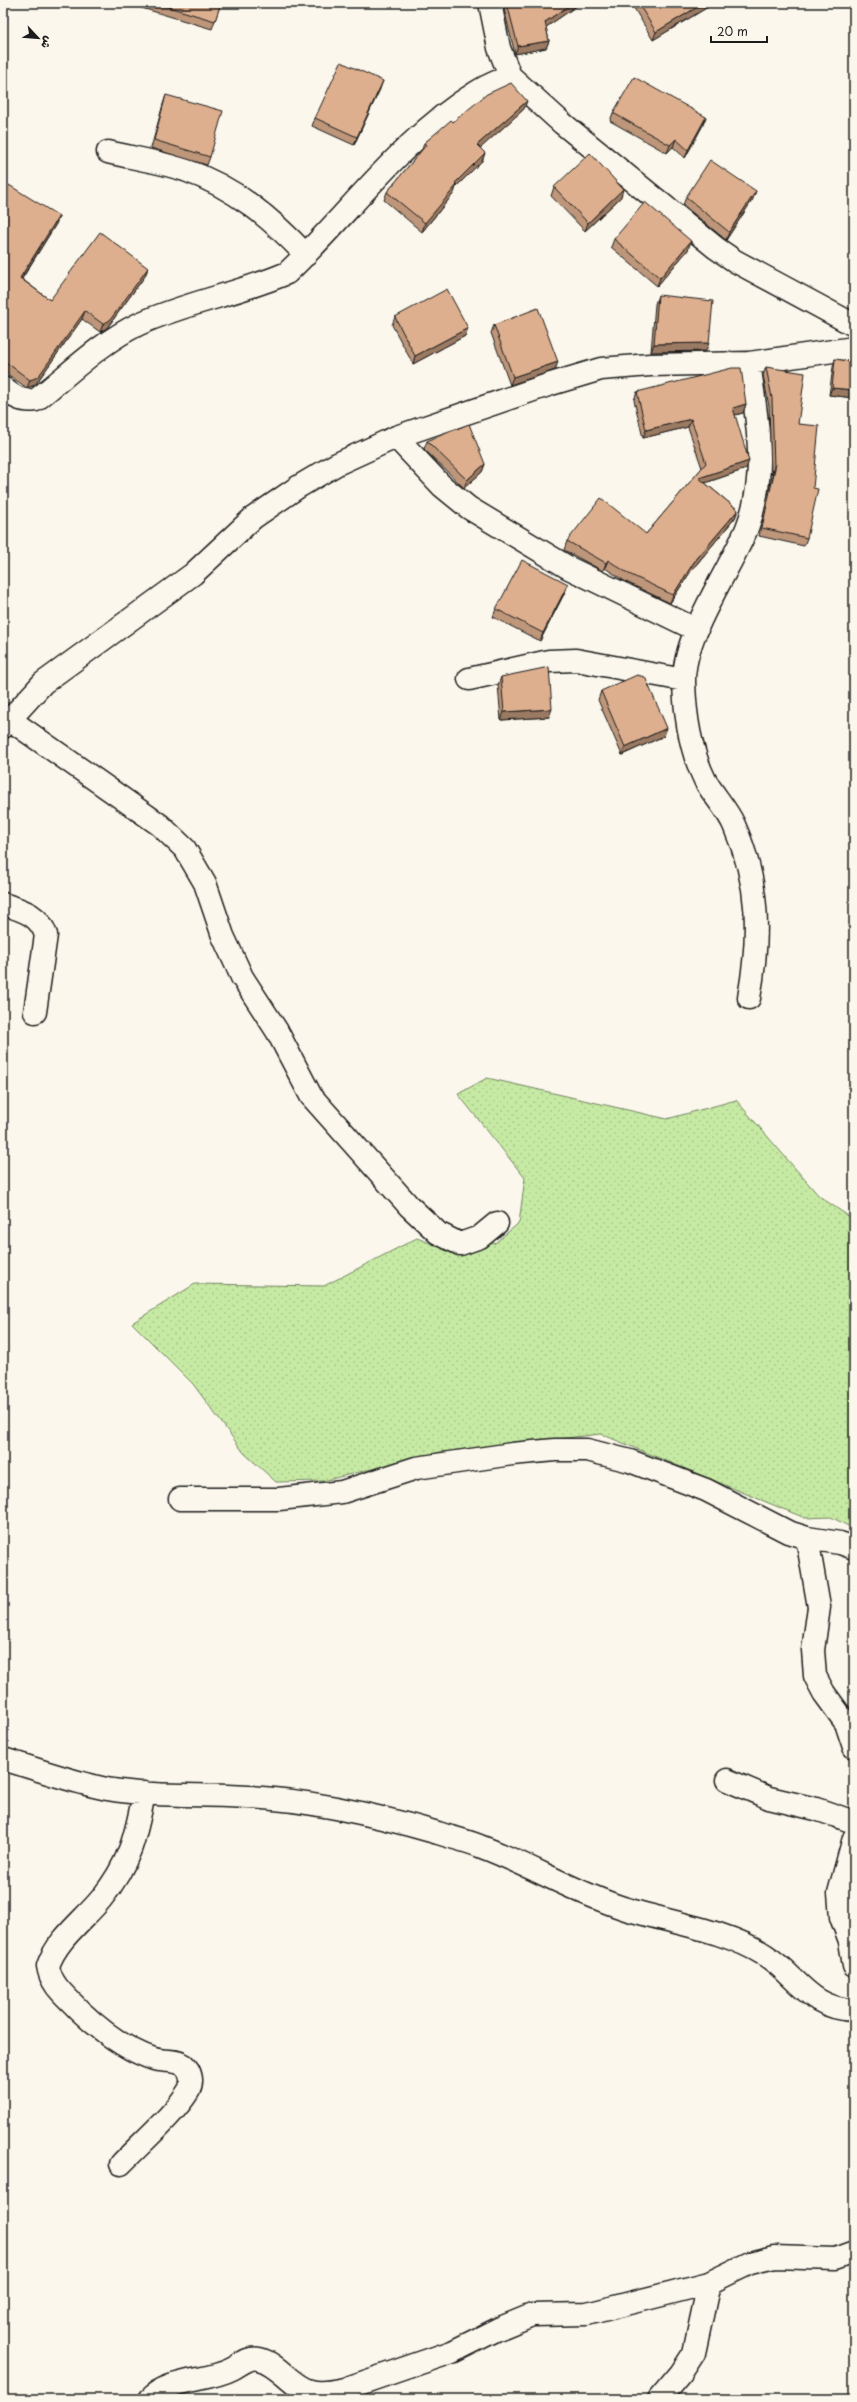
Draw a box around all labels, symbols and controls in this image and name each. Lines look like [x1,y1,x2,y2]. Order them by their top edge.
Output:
north arrow [18,18,58,58]
scale bar [711,18,767,44]
text: 20 m [717,22,748,40]
text: ش [37,33,58,52]

